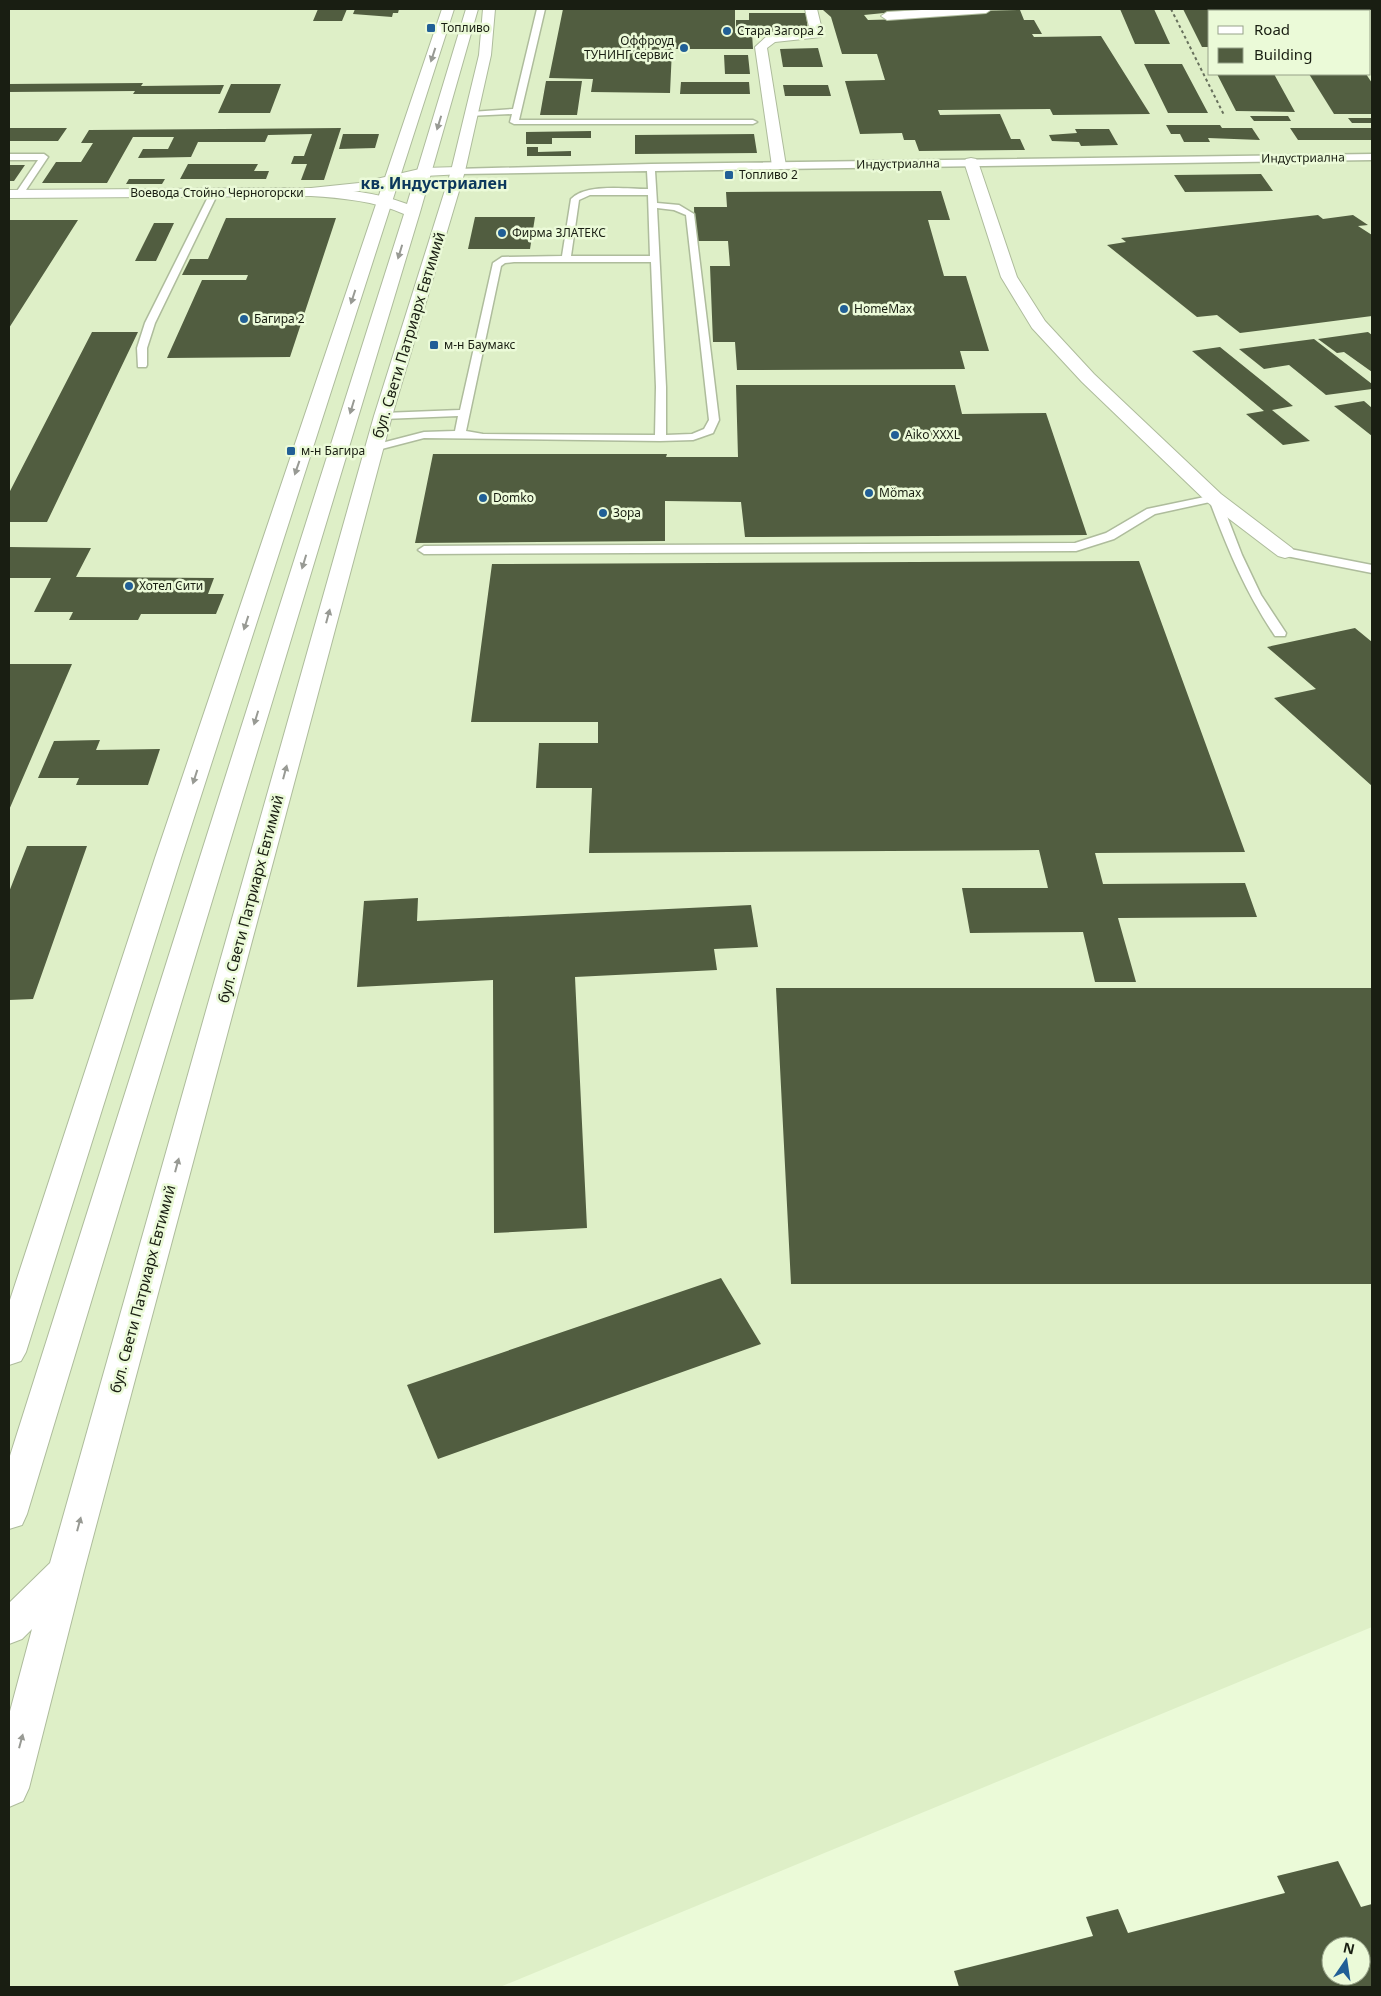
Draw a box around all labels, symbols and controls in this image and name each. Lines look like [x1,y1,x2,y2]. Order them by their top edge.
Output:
legend [1208,10,1371,75]
place label: Топливо [441,19,490,36]
text: Road [1254,19,1290,39]
marker: Топливо [425,22,437,34]
place label: Стара Загора 2 [737,22,824,39]
marker: Стара Загора 2 [721,25,733,37]
place label: Оффроуд ТУНИНГ сервис [584,32,675,63]
marker: Оффроуд ТУНИНГ сервис [678,42,690,54]
text: Building [1254,44,1312,64]
one-way arrow [429,48,437,63]
one-way arrow [434,115,442,130]
street label: Индустриална [1261,148,1345,167]
street label: Индустриална [856,154,940,173]
place label: Топливо 2 [739,166,798,183]
marker: Топливо 2 [723,169,735,181]
district label: кв. Индустриален [361,172,507,194]
street label: Воевода Стойно Черногорски [130,184,304,201]
place label: Фирма ЗЛАТЕКС [512,224,606,241]
marker: Фирма ЗЛАТЕКС [496,227,508,239]
street label: бул. Свети Патриарх Евтимий [367,229,449,440]
one-way arrow [395,245,403,260]
one-way arrow [348,290,356,305]
place label: HomeMax [854,300,913,317]
marker: HomeMax [838,303,850,315]
place label: Багира 2 [254,310,305,327]
marker: Багира 2 [238,313,250,325]
place label: м-н Баумакс [444,336,516,353]
marker: м-н Баумакс [428,339,440,351]
one-way arrow [347,400,355,415]
place label: Aiko XXXL [905,426,960,443]
marker: Aiko XXXL [889,429,901,441]
place label: м-н Багира [301,442,365,459]
marker: м-н Багира [285,445,297,457]
one-way arrow [293,461,300,476]
place label: Mömax [879,484,922,501]
marker: Mömax [863,487,875,499]
place label: Domko [493,489,534,506]
marker: Domko [477,492,489,504]
place label: Зора [613,504,641,521]
marker: Зора [597,507,609,519]
one-way arrow [299,555,307,570]
place label: Хотел Сити [139,577,203,594]
marker: Хотел Сити [123,580,135,592]
one-way arrow [325,608,333,623]
one-way arrow [241,615,249,630]
one-way arrow [251,710,259,725]
one-way arrow [282,765,290,780]
one-way arrow [190,769,198,784]
street label: бул. Свети Патриарх Евтимий [213,792,288,1005]
one-way arrow [174,1158,182,1173]
street label: бул. Свети Патриарх Евтимий [105,1182,180,1395]
one-way arrow [75,1517,83,1532]
one-way arrow [17,1733,25,1749]
north arrow [1321,1936,1371,1986]
text: N [1341,1937,1357,1958]

